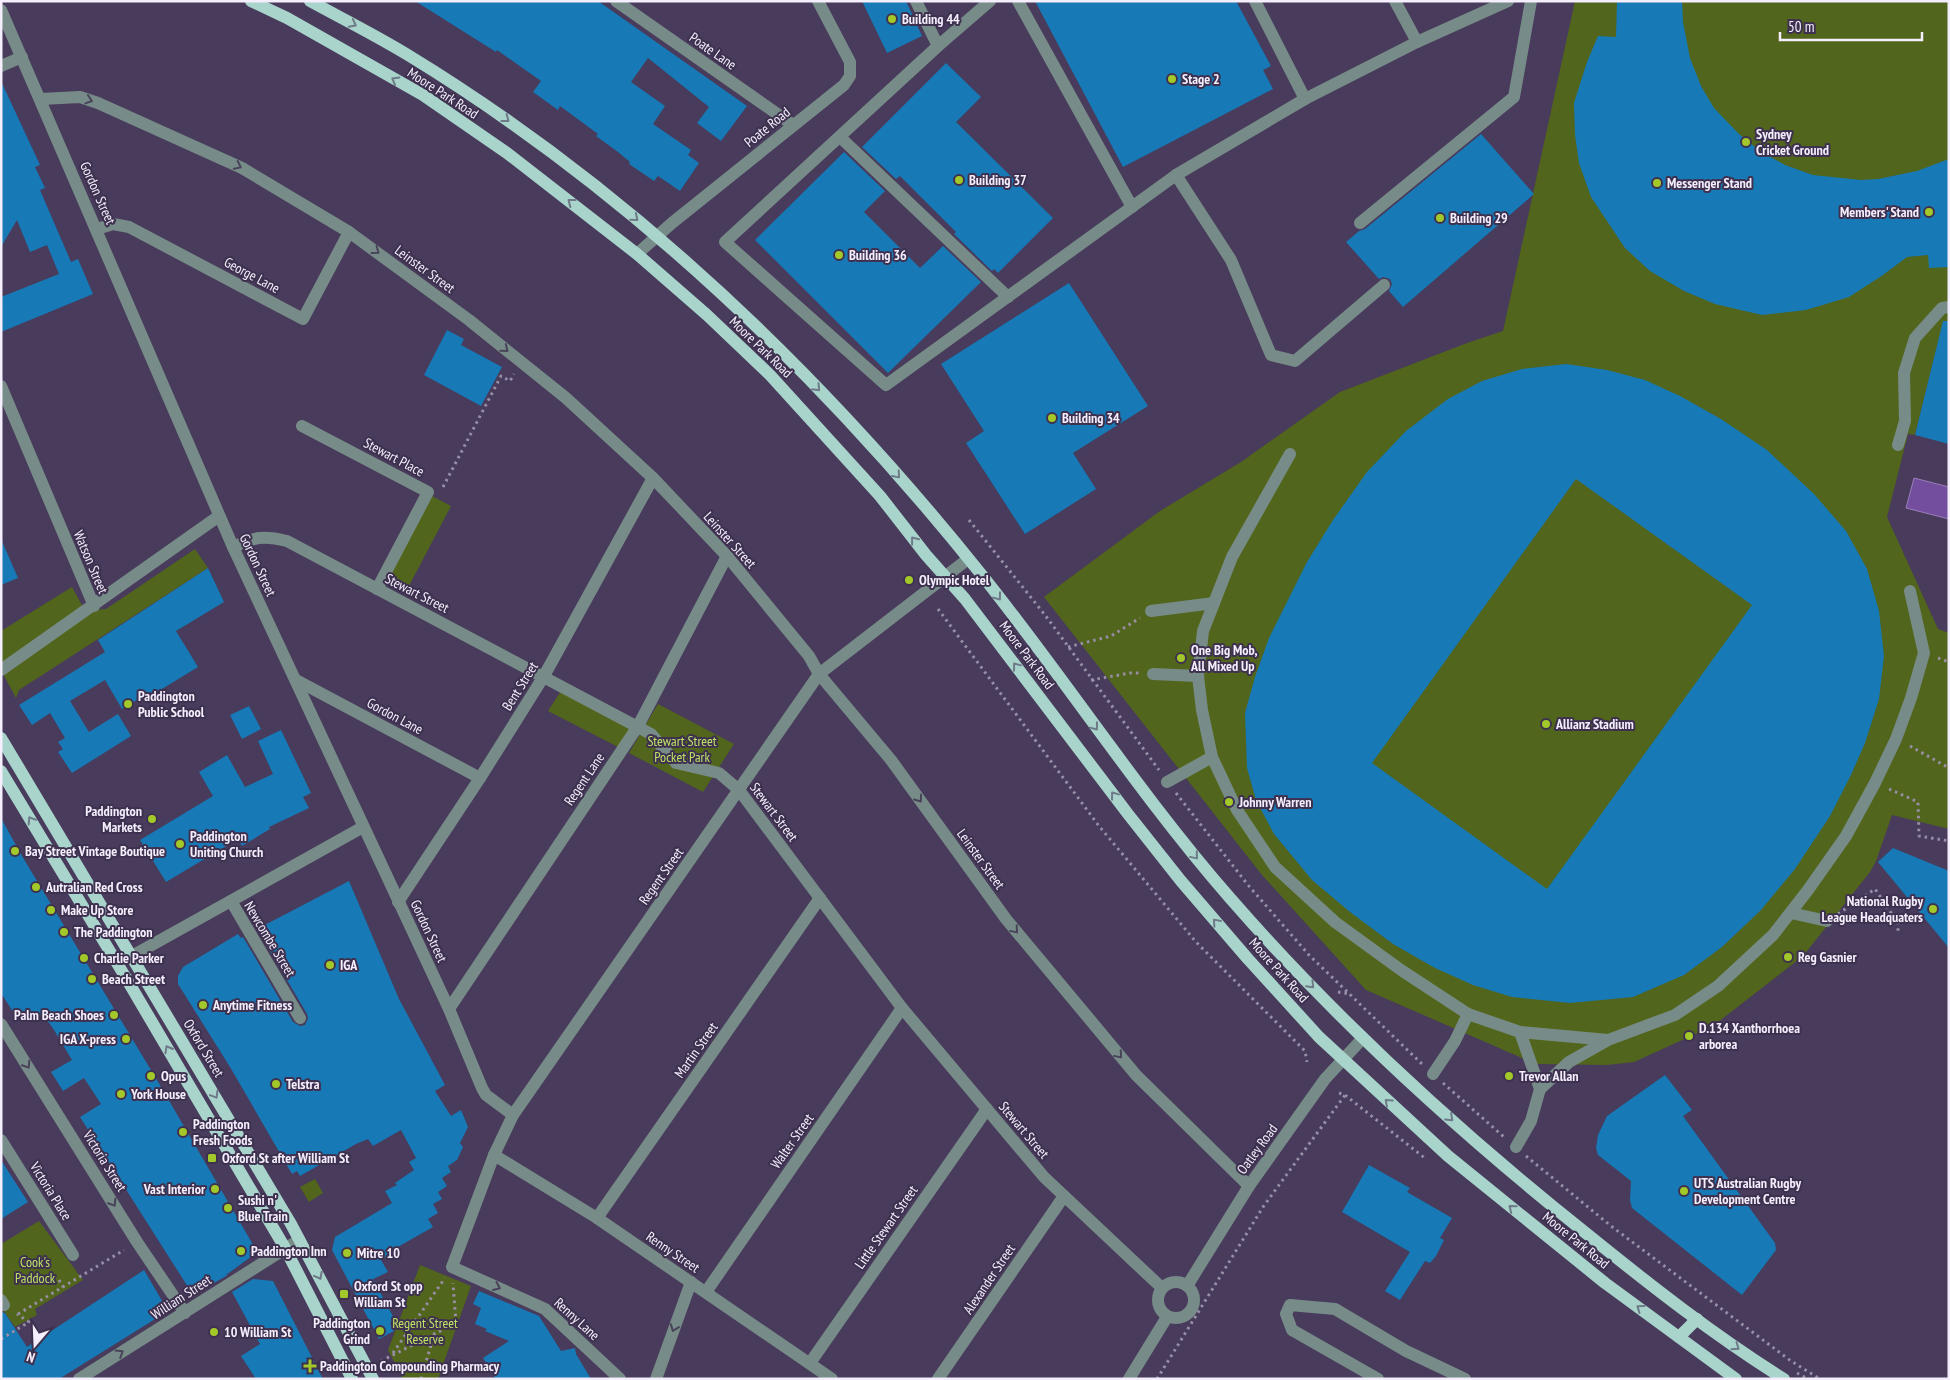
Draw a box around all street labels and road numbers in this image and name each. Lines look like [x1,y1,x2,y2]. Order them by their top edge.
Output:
street label: Poate Lane [686,28,740,74]
street label: Moore Park Road [404,63,482,123]
street label: Poate Road [740,103,794,151]
street label: Gordon Street [76,159,120,227]
street label: Leinster Street [391,241,459,297]
street label: George Lane [221,253,283,297]
street label: Moore Park Road [726,312,796,382]
street label: Stewart Place [361,434,428,481]
street label: Leinster Street [700,508,760,572]
street label: Watson Street [70,528,112,597]
street label: Gordon Street [236,531,280,599]
street label: Stewart Street [382,569,452,617]
street label: Moore Park Road [995,617,1059,693]
street label: Bent Street [498,658,542,714]
street label: Gordon Lane [364,694,426,738]
street label: Regent Lane [560,749,608,809]
street label: Stewart Street [746,779,802,845]
street label: Leinster Street [953,825,1009,893]
street label: Regent Street [635,844,687,908]
street label: Gordon Street [407,897,451,965]
street label: Newcombe Street [240,898,300,980]
street label: Moore Park Road [1245,934,1313,1006]
street label: Oxford Street [180,1016,228,1080]
street label: Martin Street [670,1019,722,1081]
street label: Stewart Street [995,1098,1053,1162]
street label: Walter Street [767,1110,818,1172]
street label: Oatley Road [1233,1120,1281,1178]
street label: Victoria Street [79,1126,131,1195]
street label: Victoria Place [25,1158,76,1224]
street label: Little Stewart Street [851,1182,922,1272]
street label: Moore Park Road [1539,1208,1613,1272]
street label: Renny Street [643,1227,703,1277]
street label: Alexander Street [959,1240,1019,1317]
street label: William Street [147,1271,215,1323]
street label: Renny Lane [550,1294,604,1344]

